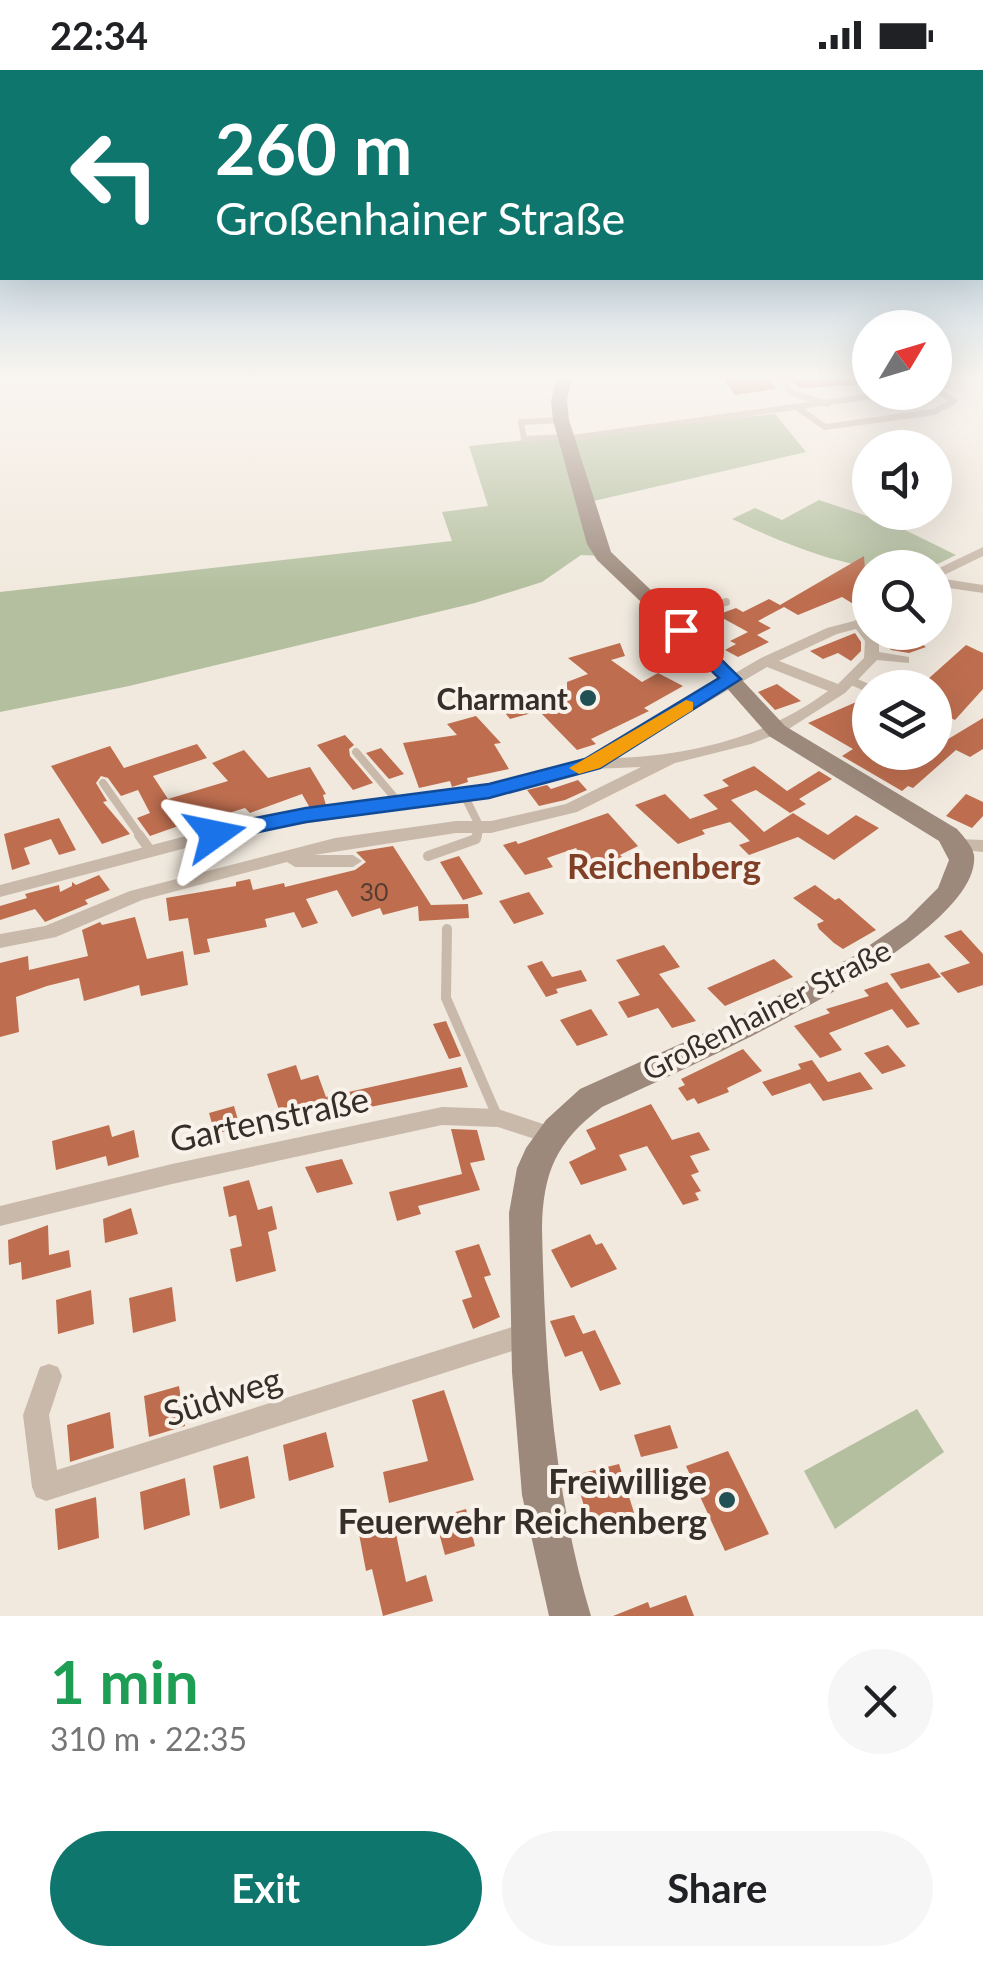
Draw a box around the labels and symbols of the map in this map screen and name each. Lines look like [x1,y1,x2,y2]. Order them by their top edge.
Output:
north arrow [852,310,952,410]
pin [639,588,724,673]
place label: Charmant [437,680,568,716]
marker: Charmant [577,687,599,709]
position arrow [163,782,267,886]
district label: Reichenberg [567,844,761,886]
house number: 30 [359,876,389,906]
street label: Großenhainer Straße [636,931,896,1087]
street label: Gartenstraße [166,1076,372,1160]
street label: Südweg [158,1356,286,1434]
place label: Freiwillige Feuerwehr Reichenberg [338,1459,707,1541]
marker: Freiwillige Feuerwehr Reichenberg [716,1489,738,1511]

